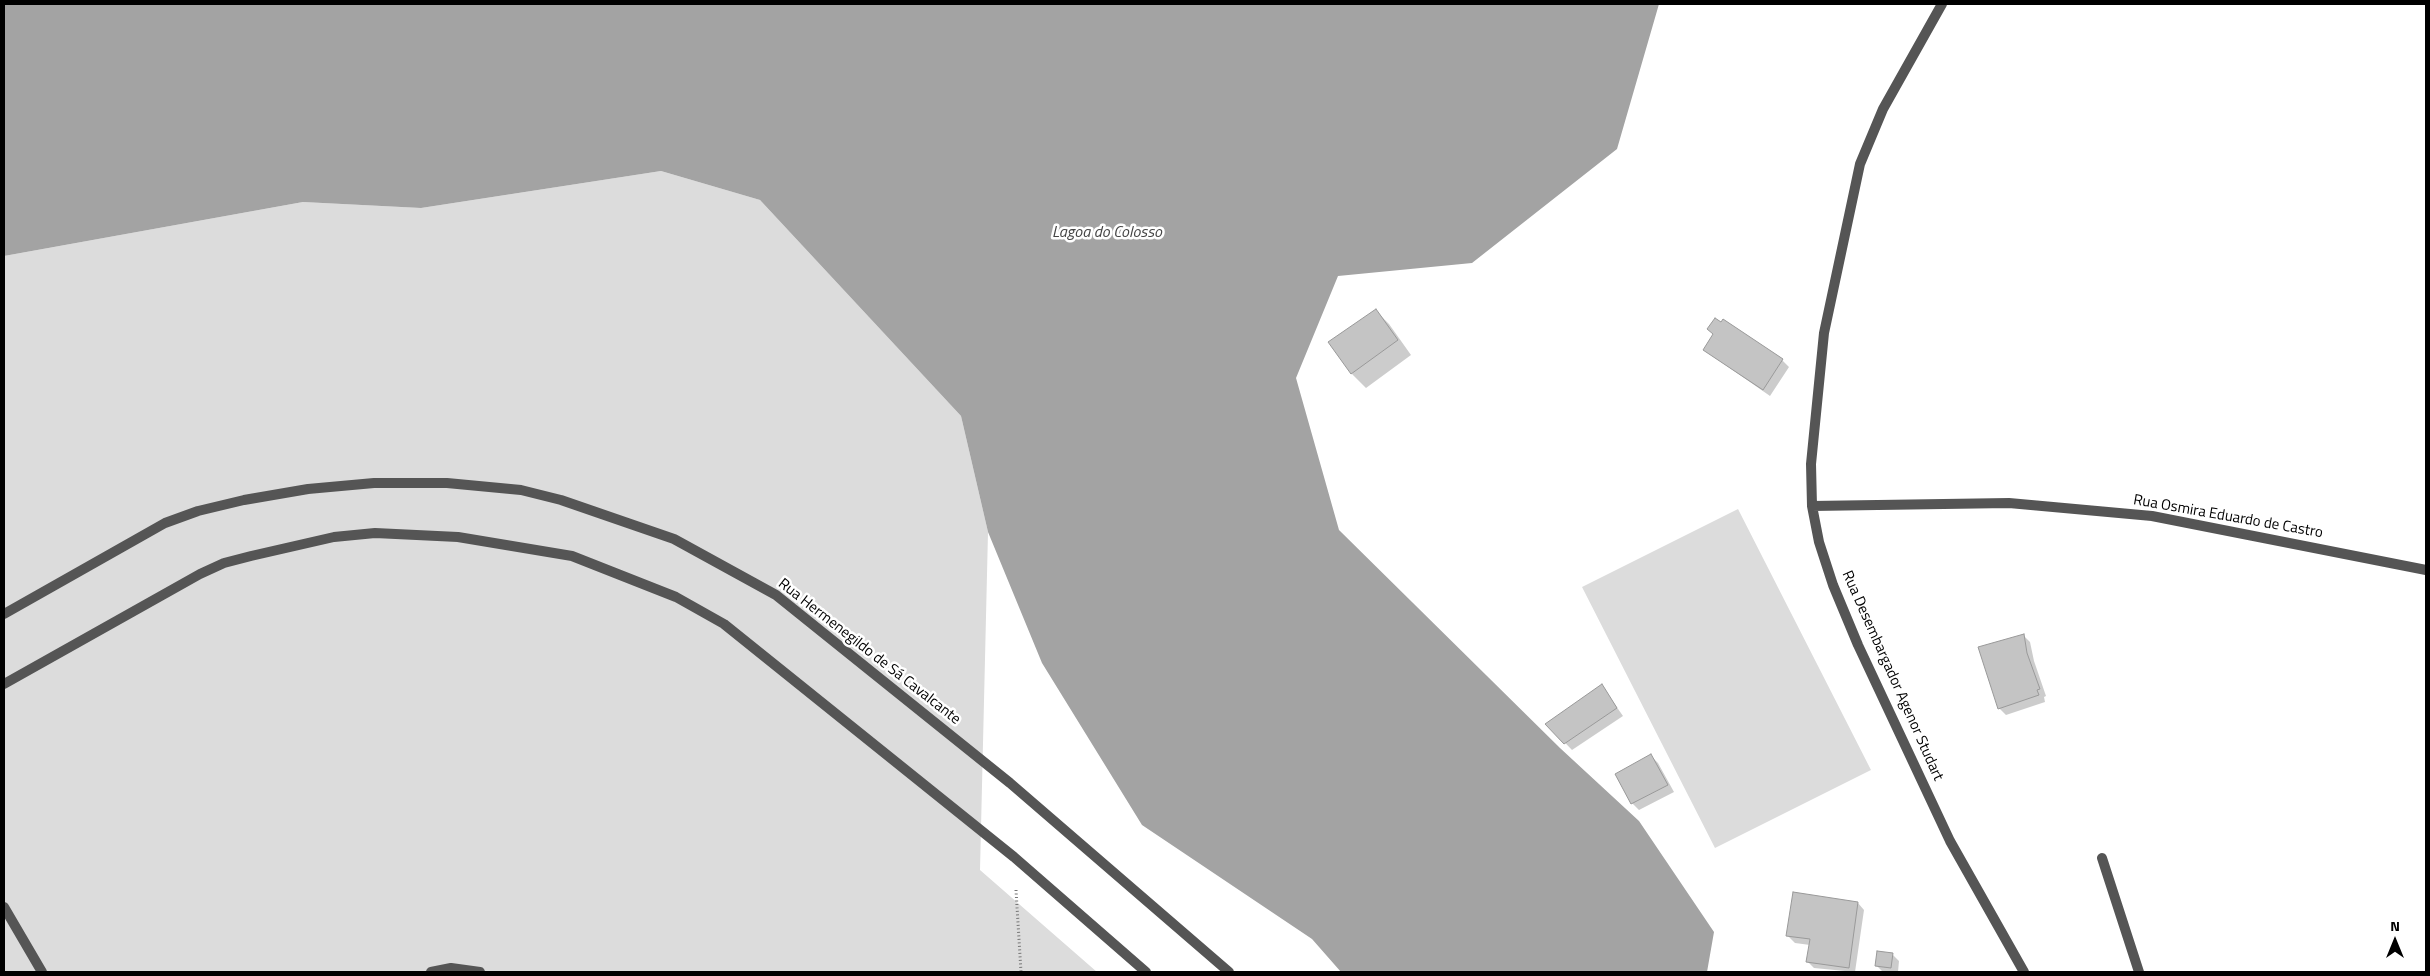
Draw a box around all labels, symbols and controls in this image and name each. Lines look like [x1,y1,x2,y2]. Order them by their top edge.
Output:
water label: Lagoa do Colosso [1052,223,1162,243]
street label: Rua Osmira Eduardo de Castro [2132,491,2324,543]
street label: Rua Desembargador Agenor Studart [1837,568,1947,784]
street label: Rua Hermenegildo de Sá Cavalcante [774,575,964,729]
text: N [2390,915,2400,936]
north arrow [2370,916,2420,966]

